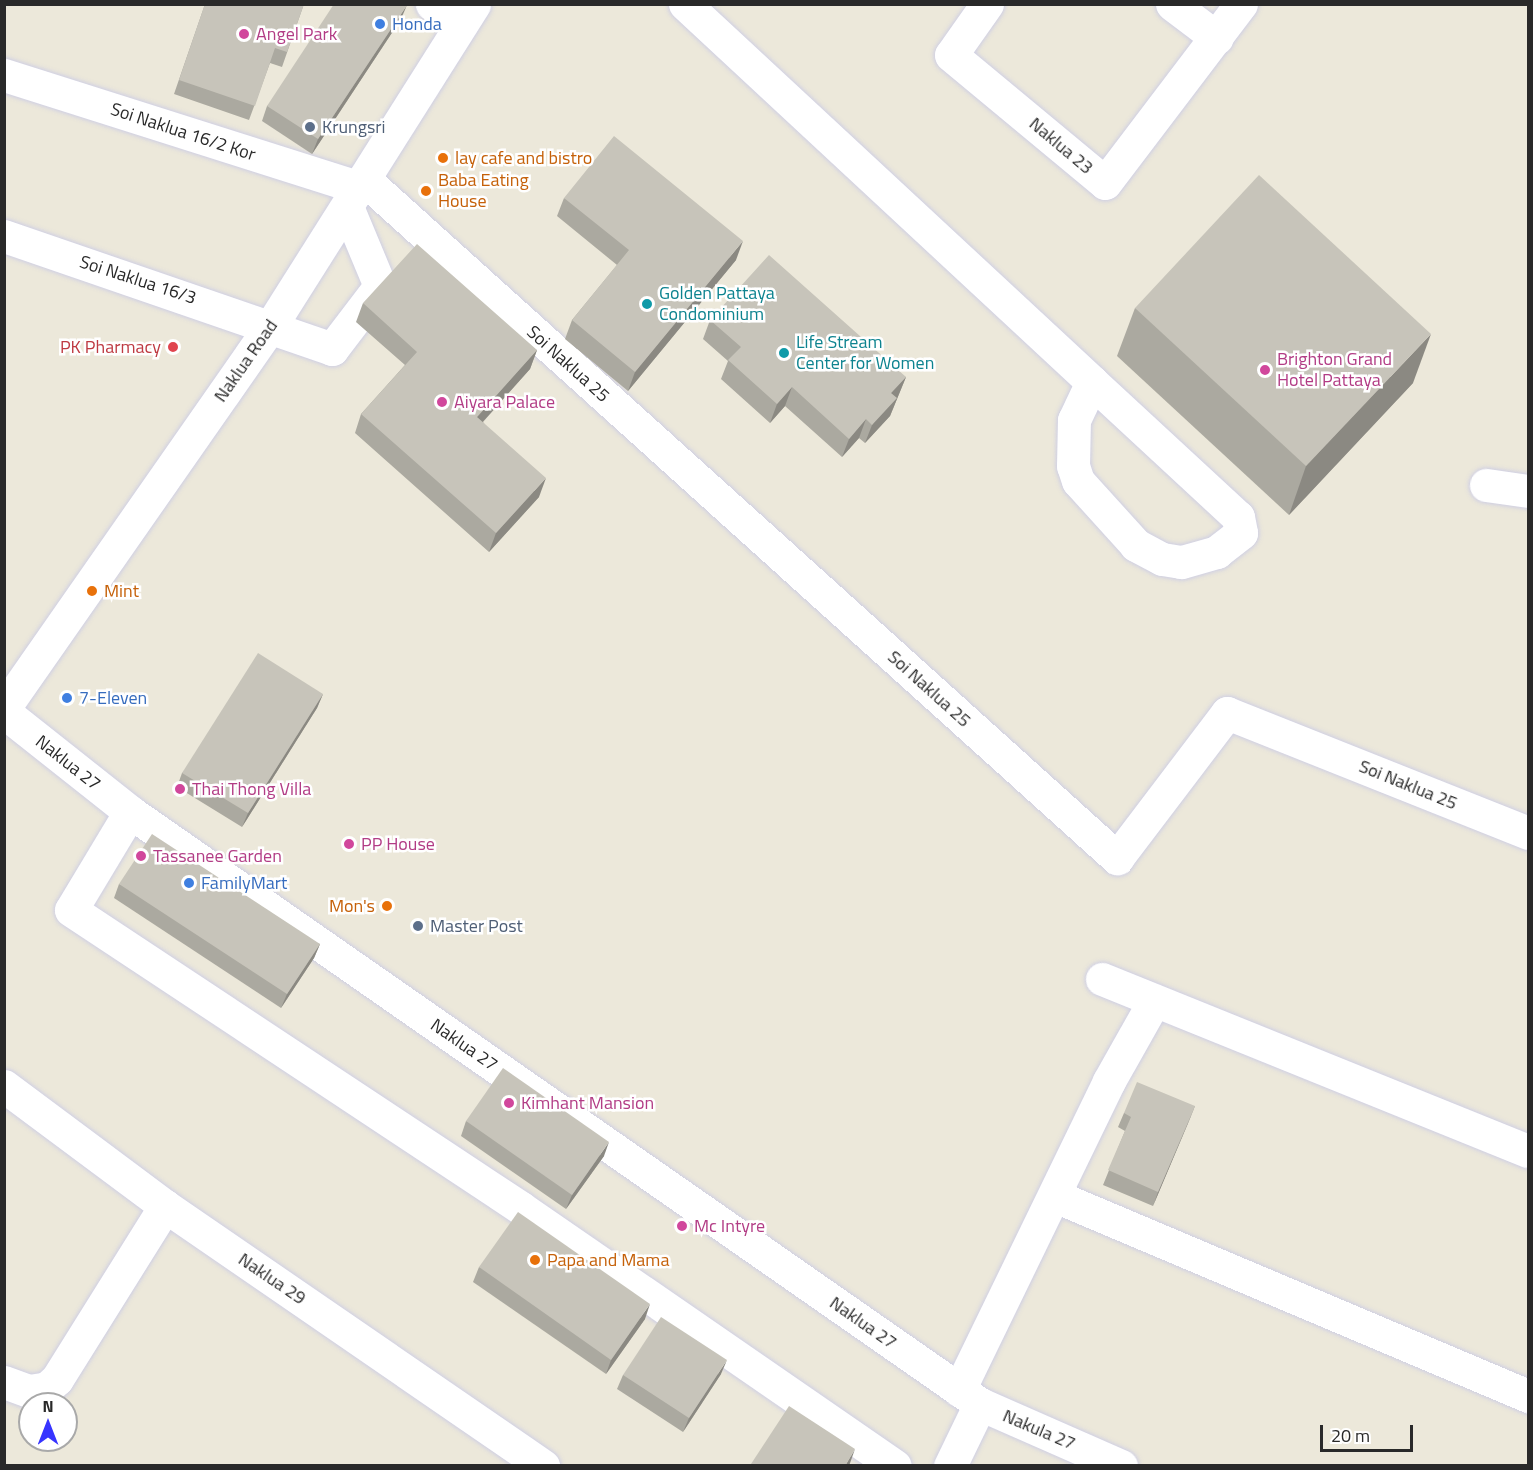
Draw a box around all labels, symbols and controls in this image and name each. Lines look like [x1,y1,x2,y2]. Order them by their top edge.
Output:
place label: Honda [392,13,442,35]
marker: Honda [373,17,387,31]
place label: Angel Park [256,23,337,45]
marker: Angel Park [237,27,251,41]
street label: Soi Naklua 16/2 Kor [108,98,258,166]
street label: Naklua 23 [1025,113,1097,179]
place label: Krungsri [322,116,385,138]
marker: Krungsri [303,120,317,134]
place label: lay cafe and bistro [455,147,592,169]
marker: lay cafe and bistro [436,151,450,165]
place label: Baba Eating House [438,170,529,213]
marker: Baba Eating House [419,184,433,198]
street label: Soi Naklua 16/3 [77,251,199,309]
place label: Golden Pattaya Condominium [659,283,775,326]
marker: Golden Pattaya Condominium [640,297,654,311]
street label: Naklua Road [210,316,282,406]
street label: Soi Naklua 25 [522,321,614,407]
place label: Life Stream Center for Women [796,332,934,374]
place label: PK Pharmacy [60,336,161,358]
marker: PK Pharmacy [166,340,180,354]
marker: Life Stream Center for Women [777,346,791,360]
place label: Brighton Grand Hotel Pattaya [1277,349,1392,392]
marker: Brighton Grand Hotel Pattaya [1258,363,1272,377]
place label: Aiyara Palace [454,391,555,413]
marker: Aiyara Palace [435,395,449,409]
place label: Mint [104,580,139,602]
marker: Mint [85,584,99,598]
street label: Soi Naklua 25 [883,646,975,732]
place label: 7-Eleven [79,687,147,709]
marker: 7-Eleven [60,691,74,705]
street label: Naklua 27 [31,731,105,795]
street label: Soi Naklua 25 [1356,756,1460,814]
place label: Thai Thong Villa [192,778,311,800]
marker: Thai Thong Villa [173,782,187,796]
place label: PP House [361,833,435,855]
marker: PP House [342,837,356,851]
place label: Tassanee Garden [153,845,282,867]
marker: Tassanee Garden [134,849,148,863]
place label: FamilyMart [201,872,287,894]
marker: FamilyMart [182,876,196,890]
place label: Mon's [329,895,375,917]
marker: Mon's [380,899,394,913]
place label: Master Post [430,915,523,937]
marker: Master Post [411,919,425,933]
street label: Naklua 27 [426,1014,502,1076]
place label: Kimhant Mansion [521,1092,654,1114]
marker: Kimhant Mansion [502,1096,516,1110]
place label: Mc Intyre [694,1215,765,1237]
marker: Mc Intyre [675,1219,689,1233]
street label: Naklua 29 [234,1249,310,1309]
place label: Papa and Mama [547,1249,669,1271]
marker: Papa and Mama [528,1253,542,1267]
street label: Naklua 27 [825,1292,901,1354]
north arrow [18,1392,78,1452]
text: N [42,1394,54,1418]
street label: Nakula 27 [999,1405,1079,1455]
scale bar [1323,1413,1416,1451]
text: 20 m [1331,1422,1370,1449]

